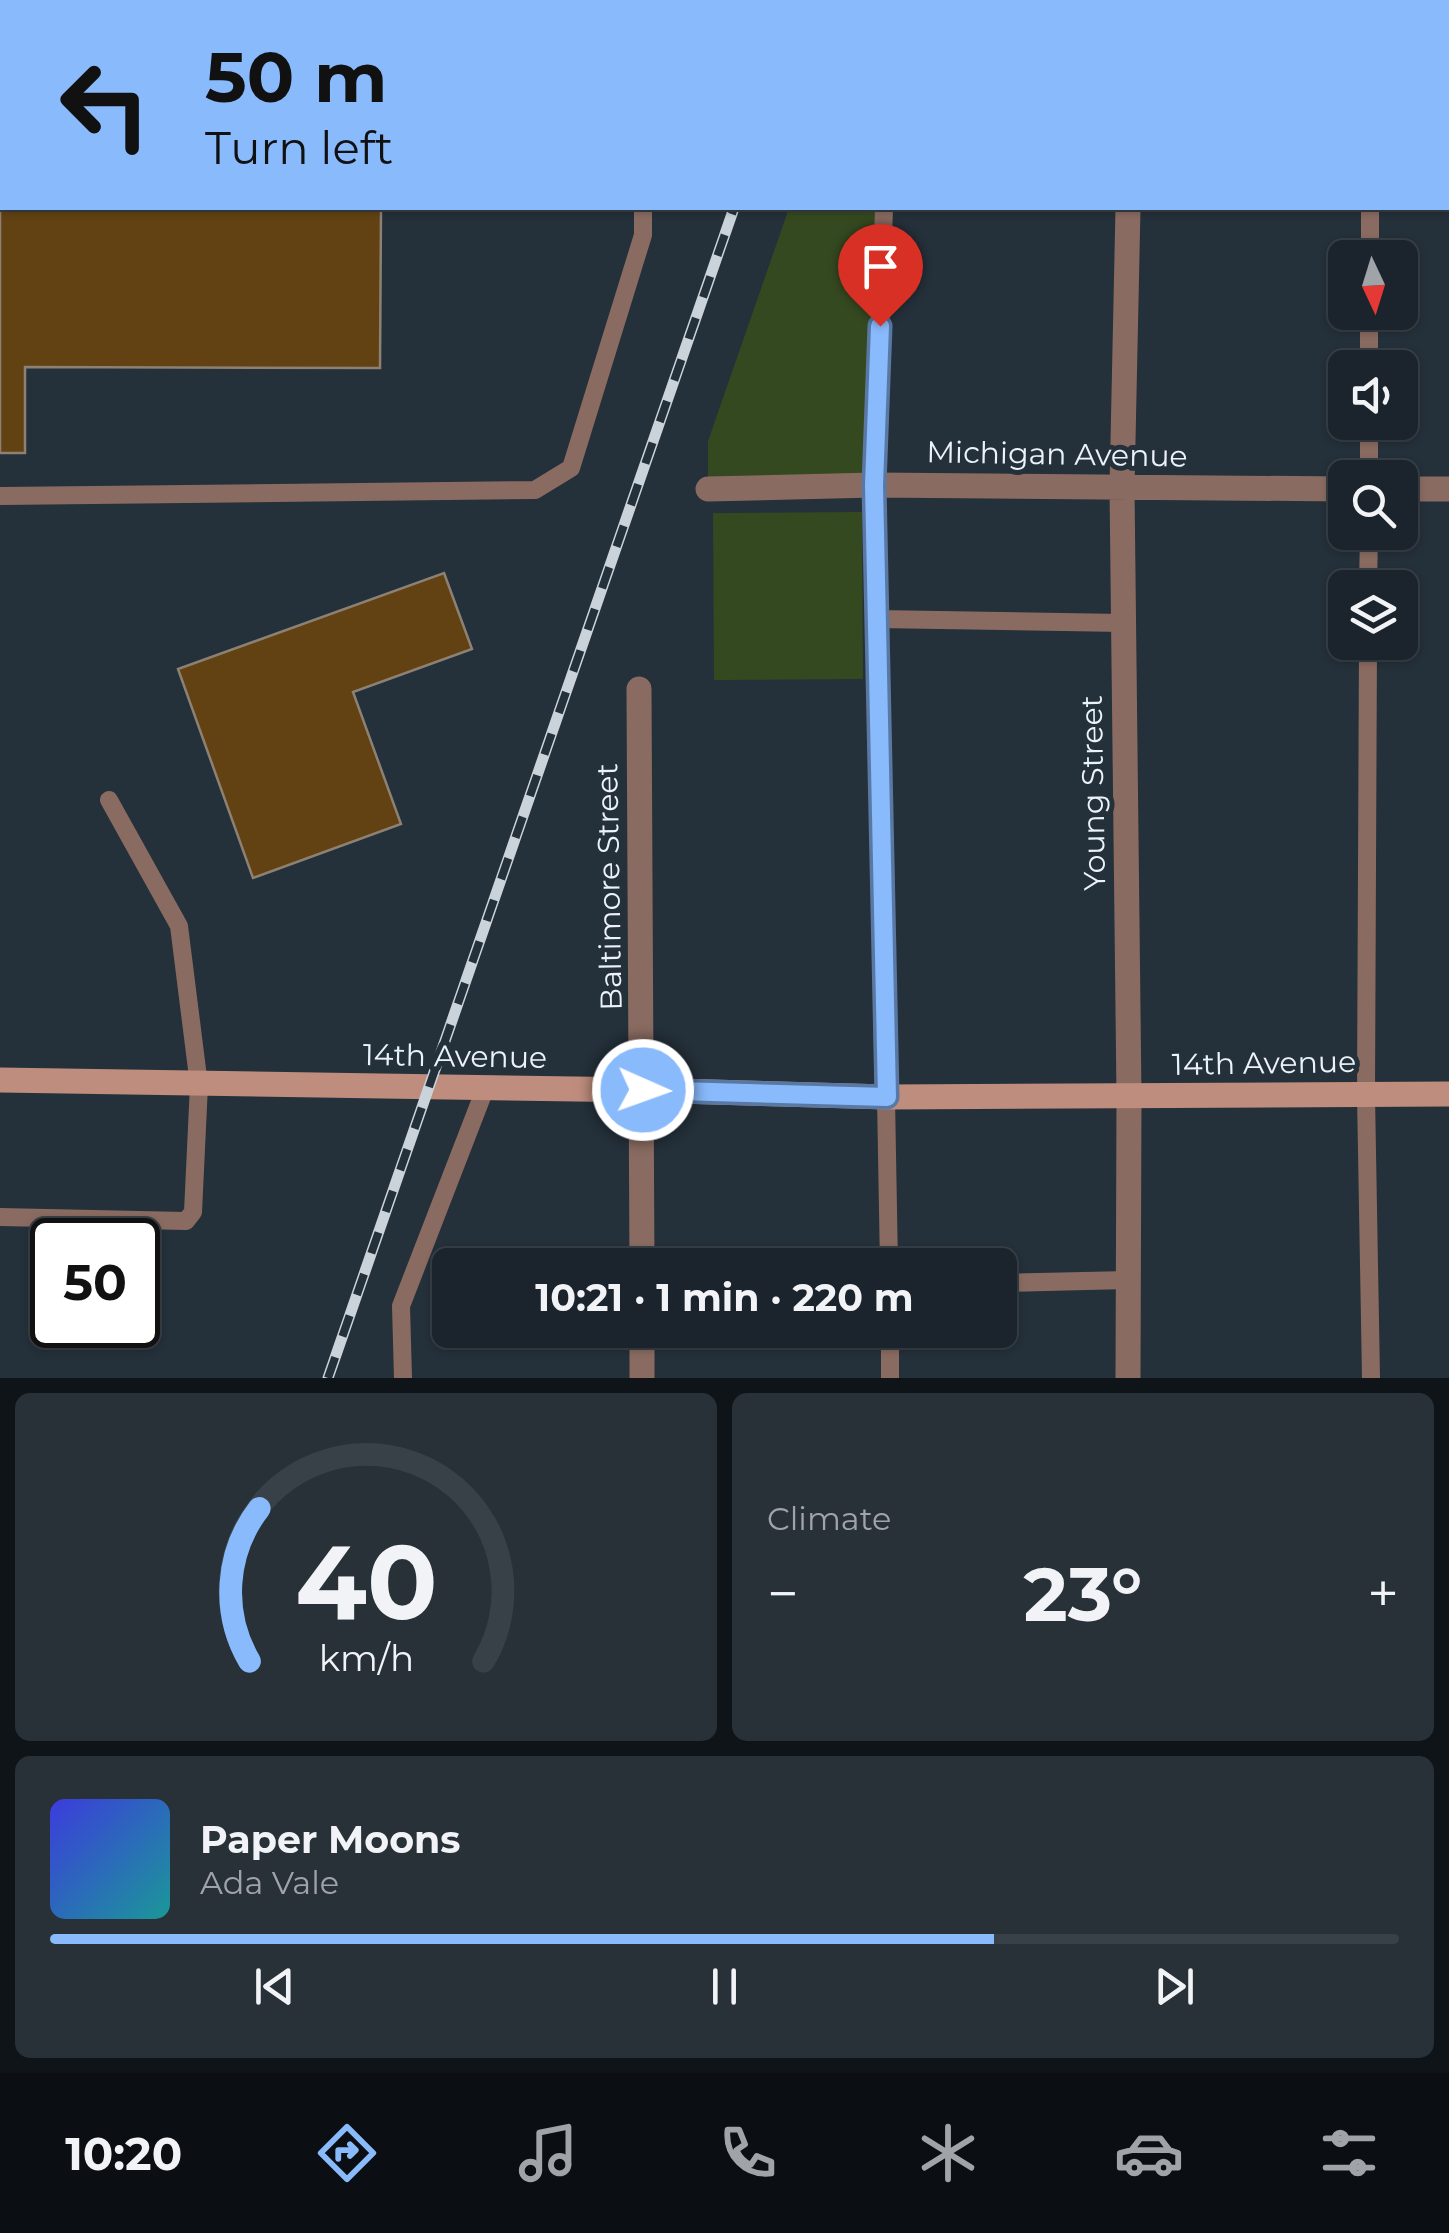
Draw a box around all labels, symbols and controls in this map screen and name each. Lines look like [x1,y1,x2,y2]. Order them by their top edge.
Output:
text: 50 m [205,34,387,120]
icon: left [40,40,170,170]
text: Turn left [205,120,393,175]
pin [838,224,923,327]
icon: arrive [853,239,908,294]
north arrow [1328,240,1418,330]
map controls [1328,240,1418,660]
button: sound [1328,350,1418,440]
street label: Michigan Avenue [926,433,1188,475]
button: search [1328,460,1418,550]
button: layers [1328,570,1418,660]
street label: Young Street [1073,695,1113,891]
street label: Baltimore Street [588,763,630,1011]
street label: 14th Avenue [363,1036,547,1076]
position arrow [591,1038,695,1142]
street label: 14th Avenue [1172,1043,1356,1083]
speed limit sign: 50 [30,1218,160,1348]
text: 10:21 · 1 min · 220 m [535,1274,914,1321]
text: Climate [767,1499,891,1538]
text: 40 [295,1518,437,1645]
text: 23° [1024,1548,1142,1640]
text: − [767,1560,799,1627]
text: + [1367,1560,1399,1627]
text: km/h [318,1636,414,1680]
text: Paper Moons [200,1816,461,1863]
text: Ada Vale [200,1863,339,1902]
icon: previous [247,1959,302,2014]
icon: pause [697,1959,752,2014]
icon: next [1147,1959,1202,2014]
icon: directions [312,2118,382,2188]
icon: music [513,2118,583,2188]
icon: phone [713,2118,783,2188]
icon: climate [913,2118,983,2188]
icon: car [1114,2118,1184,2188]
icon: filters [1314,2118,1384,2188]
text: 10:20 [65,2126,182,2181]

